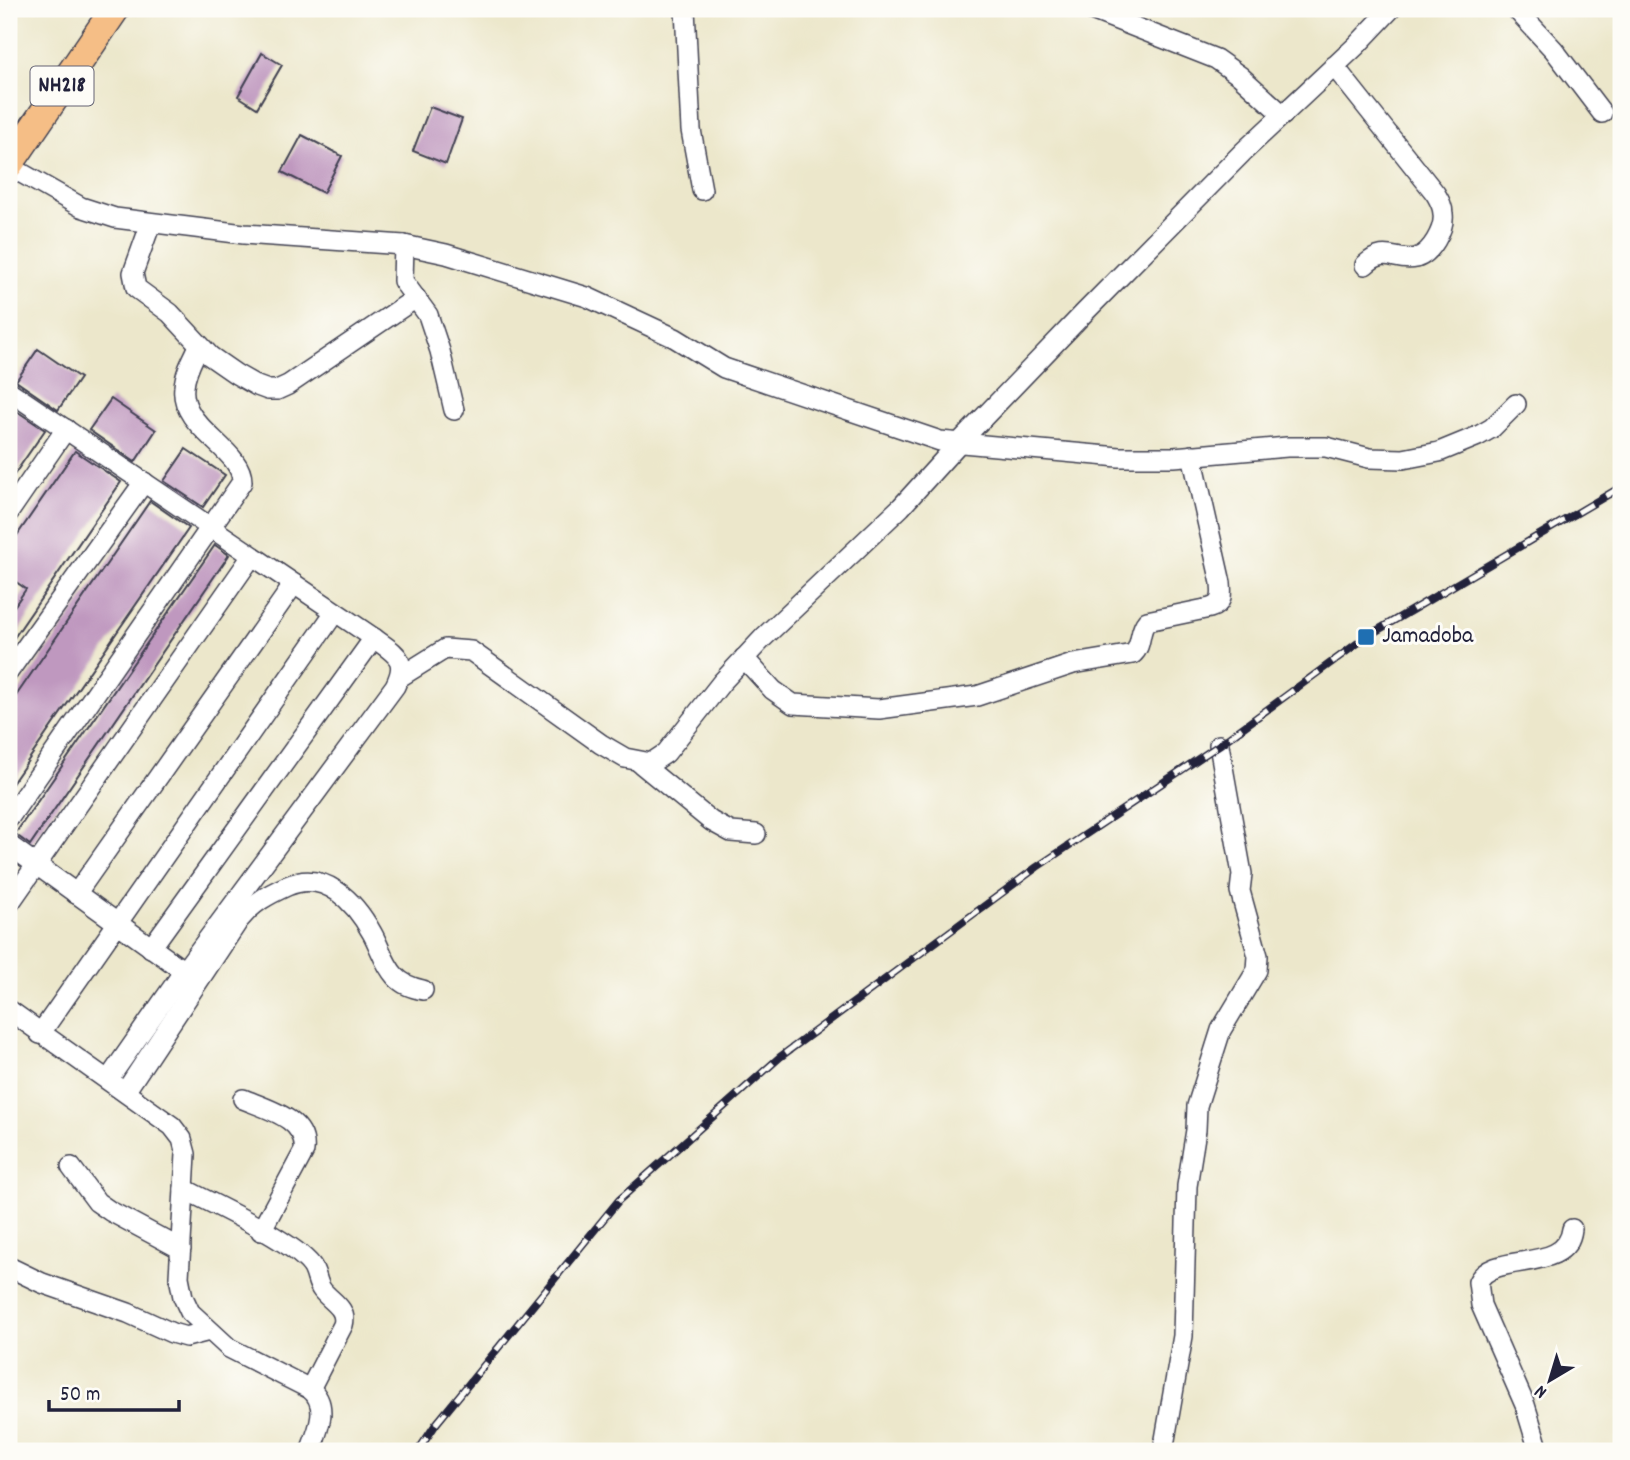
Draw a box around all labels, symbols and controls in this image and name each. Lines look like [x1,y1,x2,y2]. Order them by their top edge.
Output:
road number: NH218 [31,66,94,106]
place label: Jamadoba [1382,620,1474,654]
marker: Jamadoba [1356,627,1376,647]
north arrow [1514,1344,1584,1414]
scale bar [49,1369,178,1413]
text: N [1530,1377,1554,1404]
text: 50 m [60,1381,100,1411]

